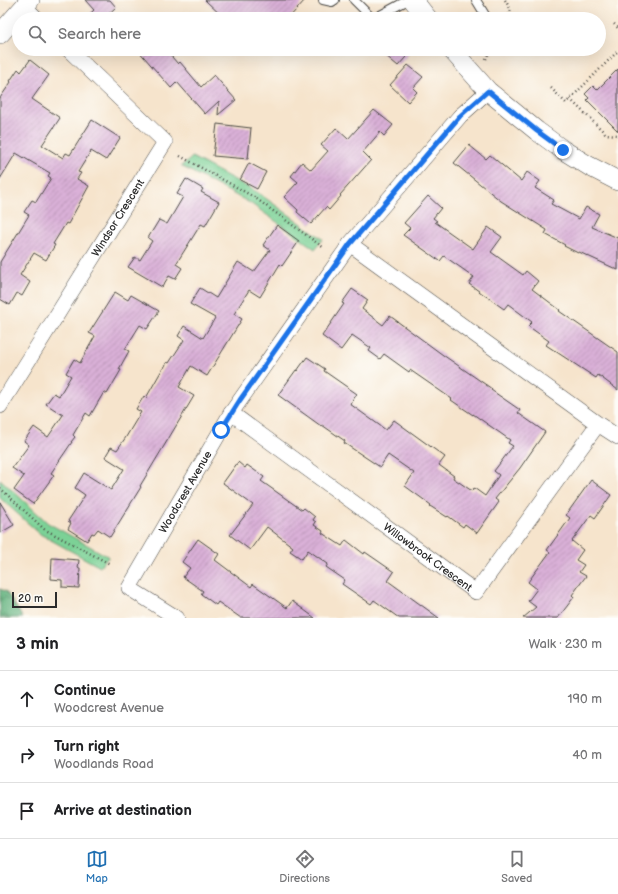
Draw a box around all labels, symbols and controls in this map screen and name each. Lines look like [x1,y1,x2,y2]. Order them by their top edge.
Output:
search box [12,12,606,56]
icon: search [26,23,48,45]
text: Search here [58,25,141,44]
route end [554,141,572,159]
street label: Windsor Crescent [89,176,147,259]
route start [212,421,230,439]
street label: Woodcrest Avenue [156,448,215,536]
street label: Willowbrook Crescent [381,521,475,594]
scale bar [12,590,57,609]
text: 20 m [18,592,43,605]
text: 3 min [16,634,59,654]
text: Walk · 230 m [528,636,602,652]
text: Continue [54,681,116,700]
icon: ahead [16,688,38,710]
text: 190 m [568,691,602,707]
text: Woodcrest Avenue [54,700,164,716]
text: Turn right [54,737,119,756]
icon: right [16,744,38,766]
text: 40 m [572,747,602,763]
text: Woodlands Road [54,756,154,772]
icon: arrive [16,800,38,822]
text: Arrive at destination [54,801,192,820]
tab: Map [86,848,108,885]
tab: Directions [279,848,330,885]
tab: Saved [501,848,532,885]

